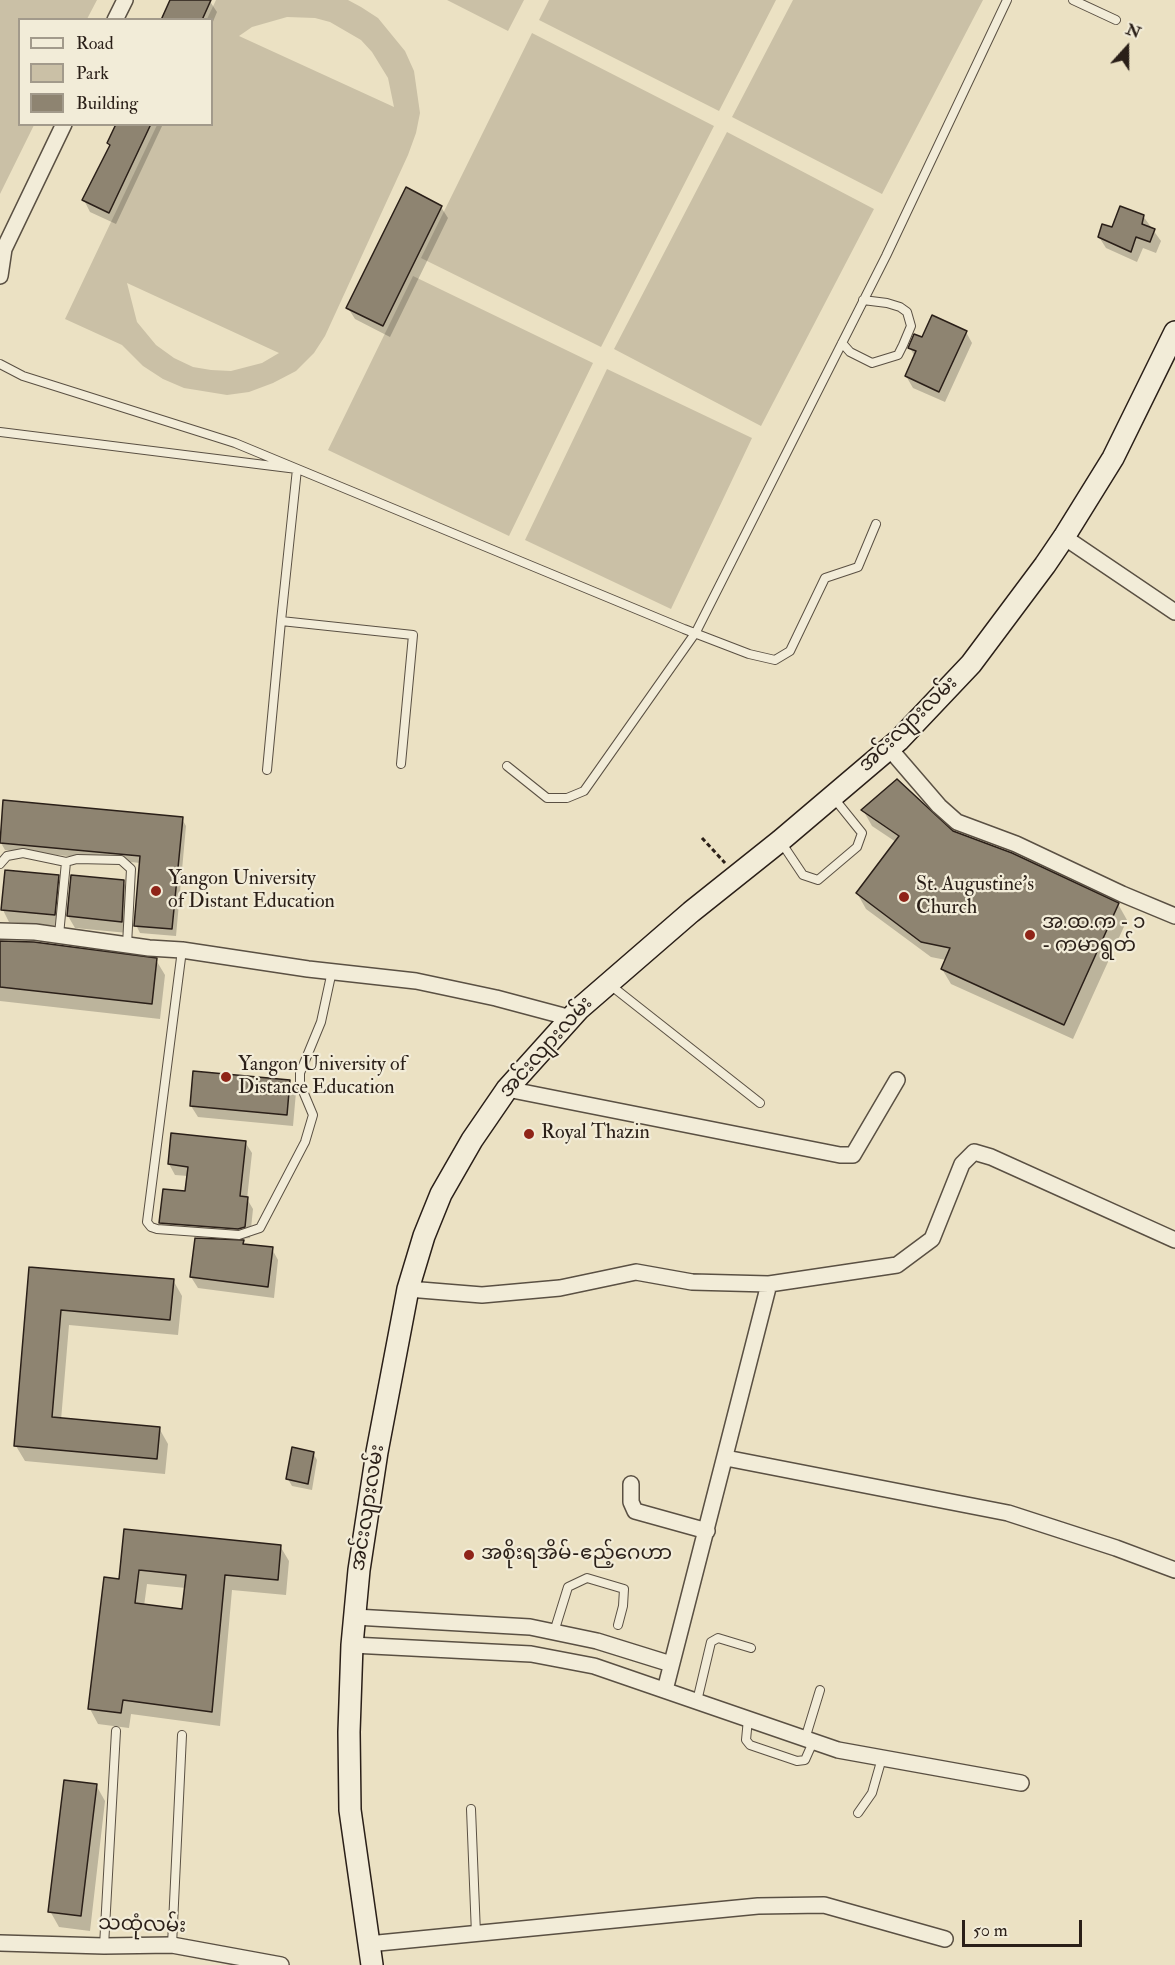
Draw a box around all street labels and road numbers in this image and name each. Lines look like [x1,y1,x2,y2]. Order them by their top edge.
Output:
street label: အင်းလျားလမ်း [855,672,963,778]
street label: အင်းလျားလမ်း [495,992,599,1104]
street label: အင်းလျားလမ်း [347,1443,391,1573]
street label: သထုံလမ်း [98,1912,186,1940]

